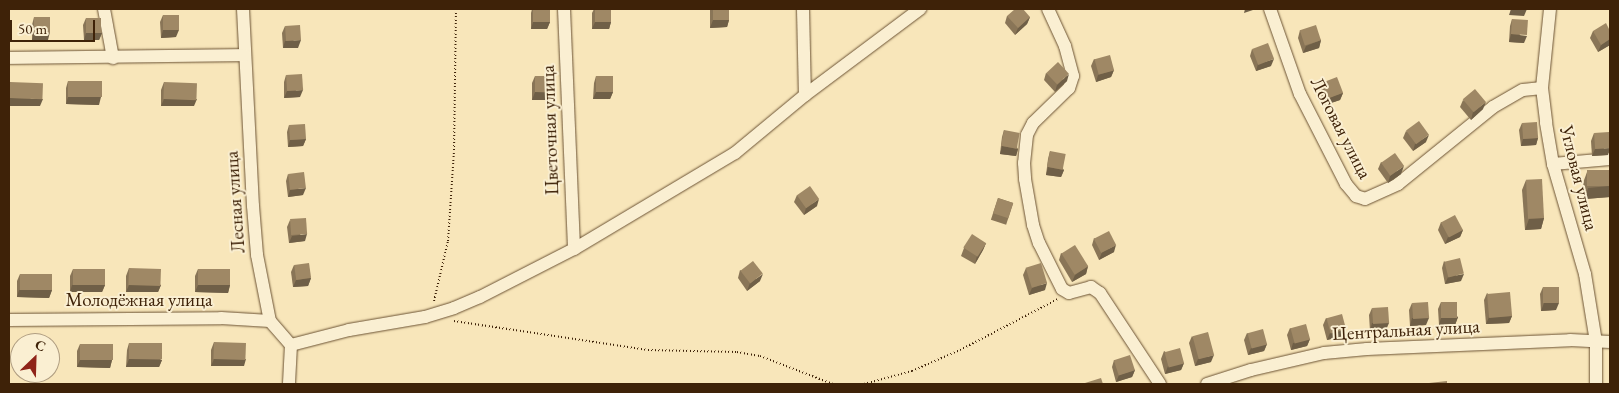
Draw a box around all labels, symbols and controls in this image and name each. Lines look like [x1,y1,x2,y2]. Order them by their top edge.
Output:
scale bar [12,10,98,42]
text: 50 m [18,19,47,38]
street label: Цветочная улица [536,65,564,195]
street label: Логовая улица [1306,73,1376,183]
street label: Угловая улица [1555,123,1603,233]
street label: Лесная улица [220,150,250,254]
street label: Молодёжная улица [66,289,212,311]
street label: Центральная улица [1332,315,1480,345]
north arrow [10,333,60,383]
text: С [32,335,49,355]

